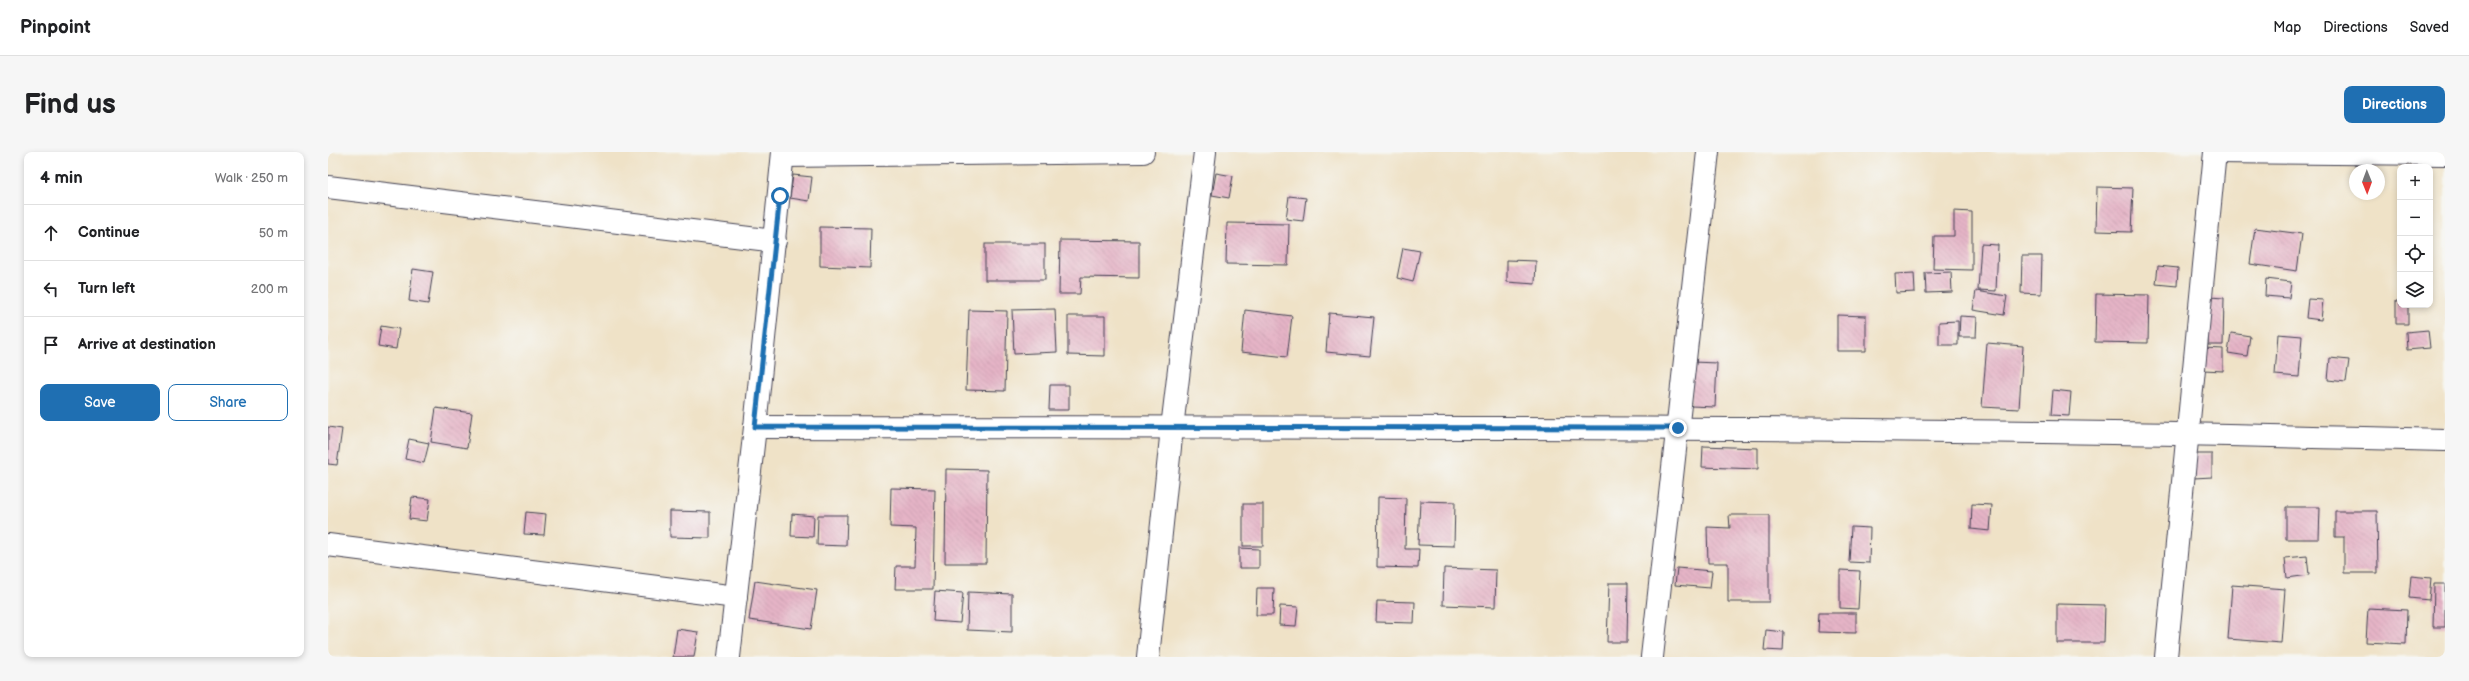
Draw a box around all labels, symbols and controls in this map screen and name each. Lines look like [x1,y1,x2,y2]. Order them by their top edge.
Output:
text: Pinpoint [20,16,91,39]
text: Map [2273,19,2301,36]
text: Directions [2323,19,2388,36]
text: Saved [2410,19,2449,36]
button: Directions [2344,86,2445,123]
text: Find us [24,88,116,121]
north arrow [2349,164,2385,200]
map controls [2397,164,2433,308]
button: + [2397,164,2433,200]
text: 4 min [40,168,83,188]
text: Walk · 250 m [215,170,288,186]
route start [771,187,789,205]
button: − [2397,200,2433,236]
icon: ahead [40,222,62,244]
text: Continue [78,223,140,242]
text: 50 m [259,225,288,241]
button: locate [2397,236,2433,272]
button: layers [2397,272,2433,308]
icon: left [40,278,62,300]
text: Turn left [78,279,135,298]
text: 200 m [251,281,288,297]
icon: arrive [40,334,62,356]
text: Arrive at destination [78,335,216,354]
button: Save [40,384,160,421]
button: Share [168,384,288,421]
route end [1669,419,1687,437]

